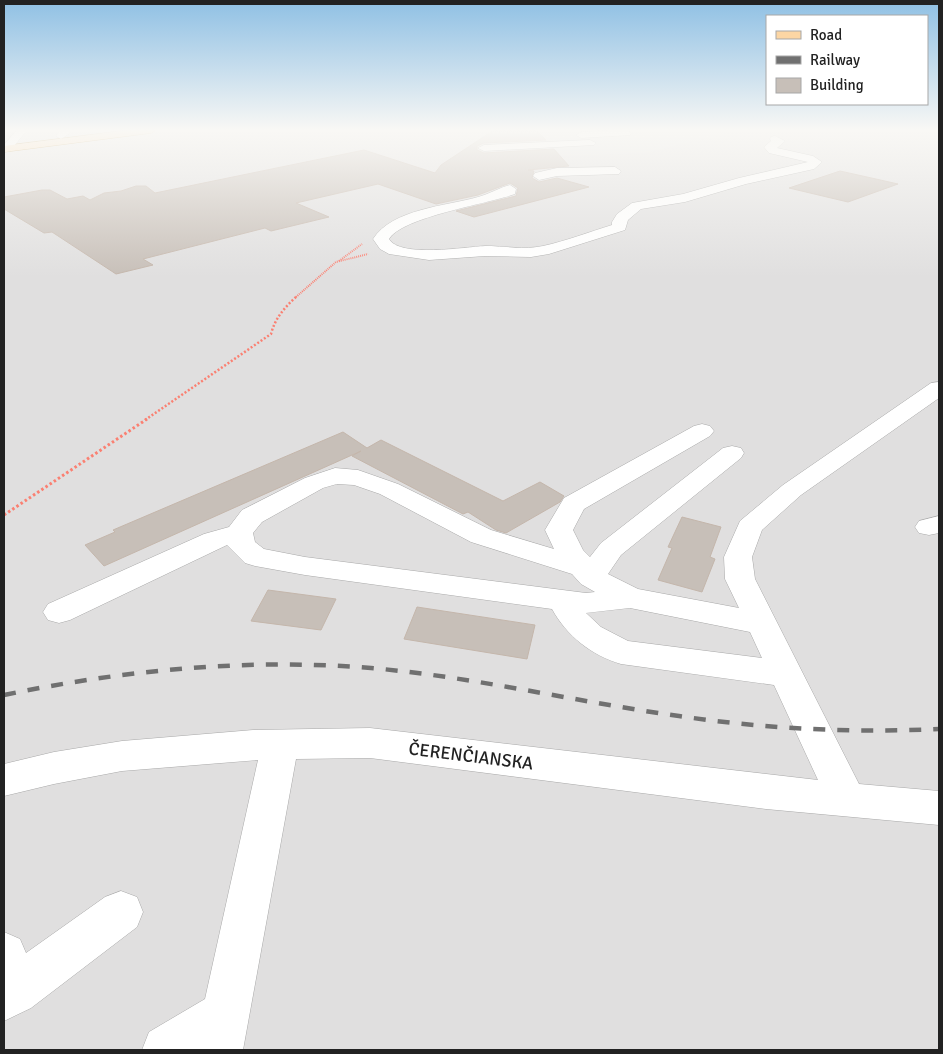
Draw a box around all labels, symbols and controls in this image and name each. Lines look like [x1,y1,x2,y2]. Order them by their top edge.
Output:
legend [766,15,928,105]
text: Road [810,26,842,44]
text: Railway [810,51,860,69]
text: Building [810,76,864,94]
street label: ČERENČIANSKA [407,737,535,775]

